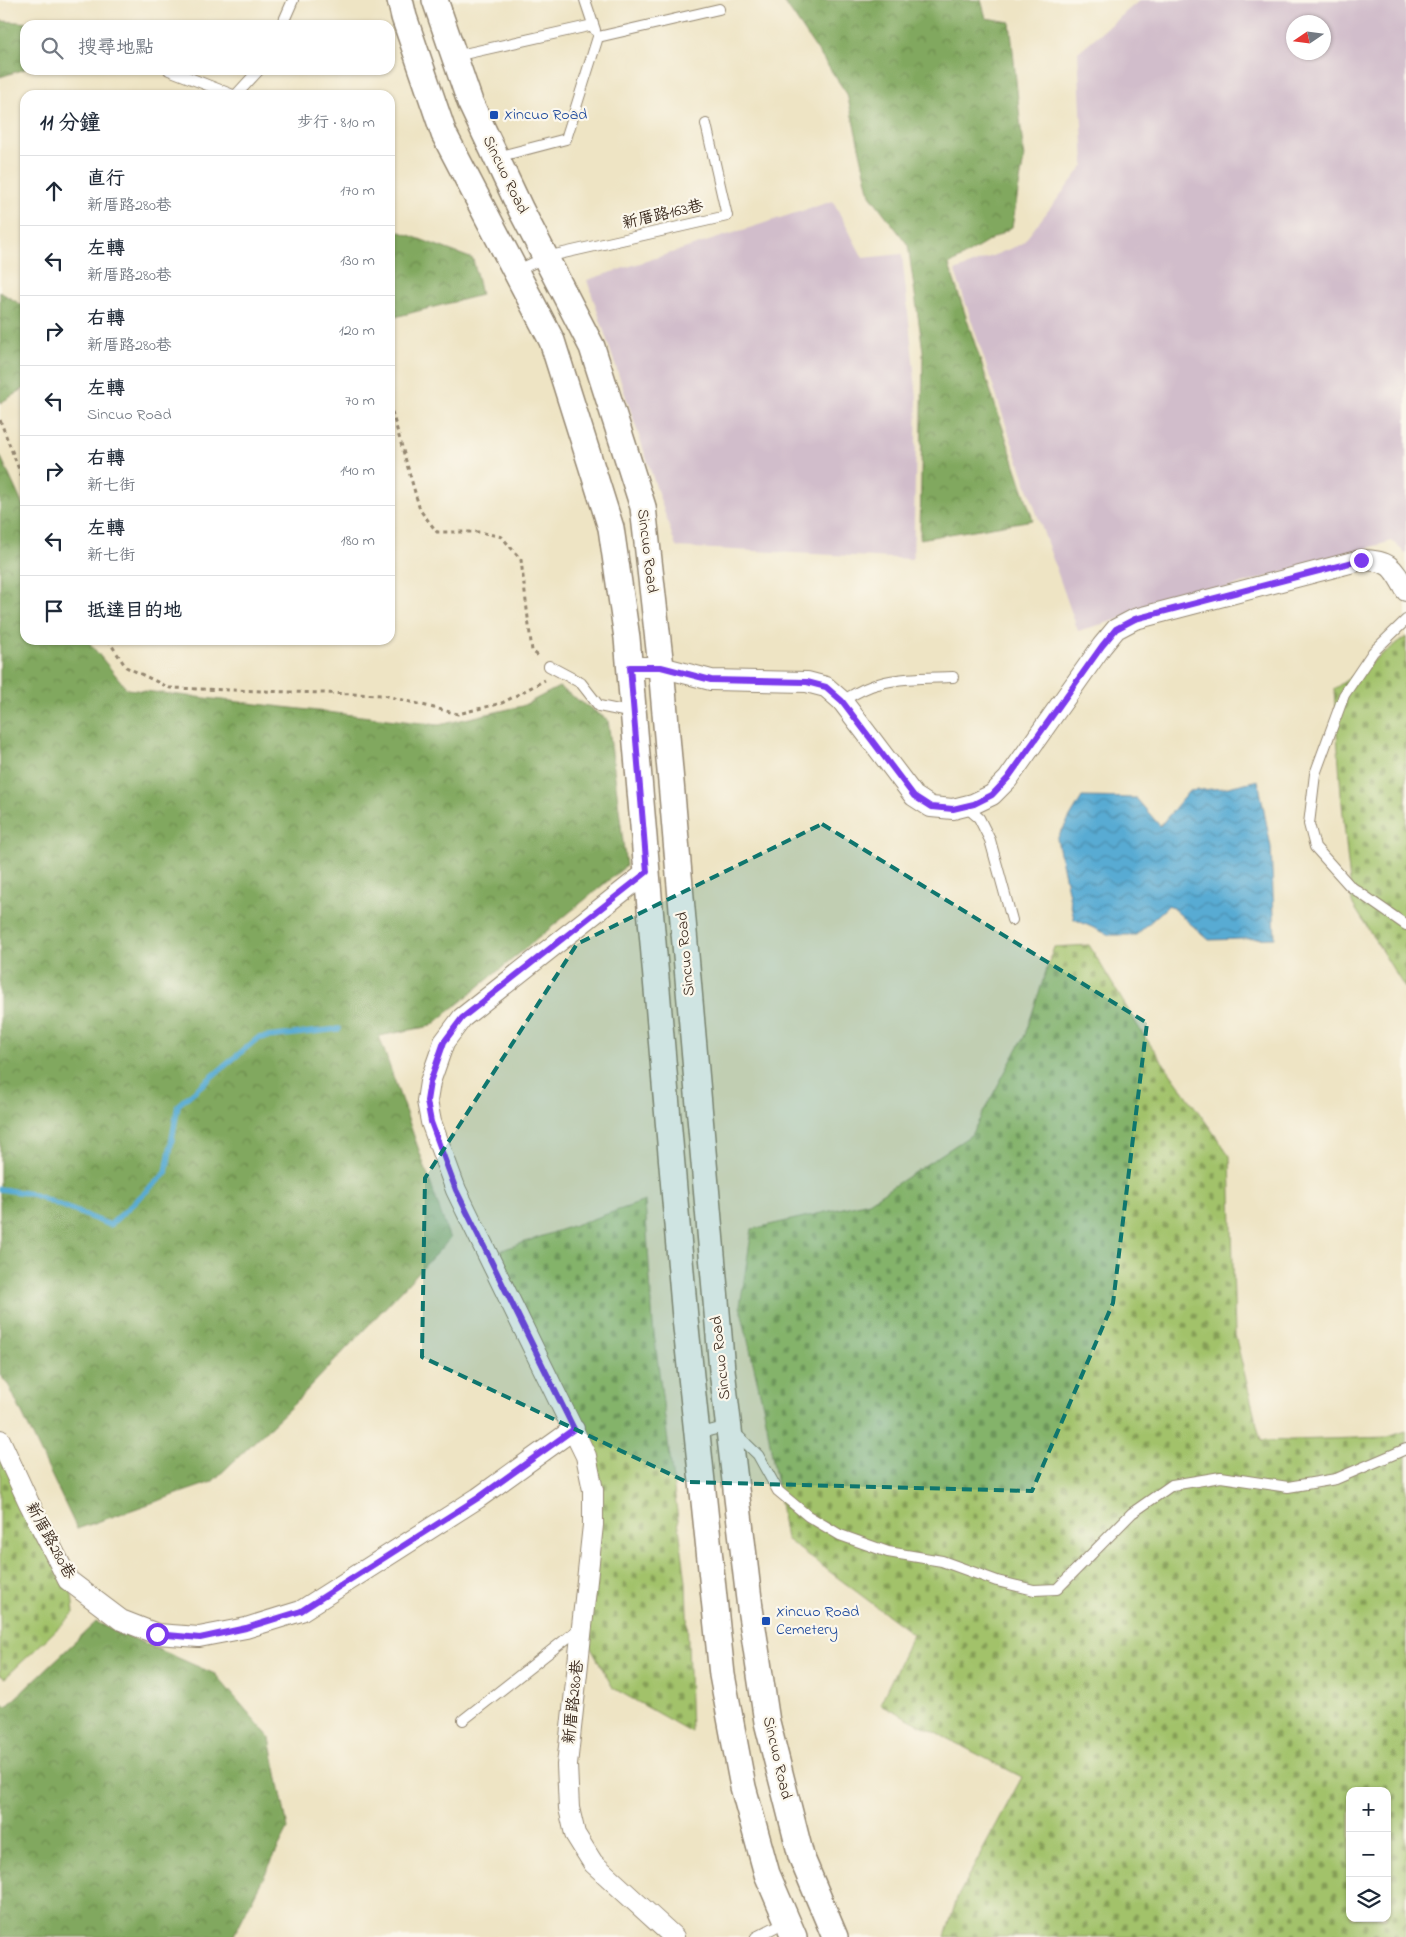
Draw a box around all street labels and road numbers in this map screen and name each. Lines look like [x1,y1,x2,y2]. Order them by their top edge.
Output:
street label: Sincuo Road [476,132,534,218]
street label: 新厝路163巷 [620,194,706,236]
street label: Sincuo Road [630,508,664,594]
street label: Sincuo Road [670,911,702,997]
street label: Sincuo Road [705,1315,737,1401]
street label: 新厝路280巷 [19,1498,81,1584]
street label: 新厝路280巷 [558,1659,590,1745]
street label: Sincuo Road [756,1714,798,1802]

